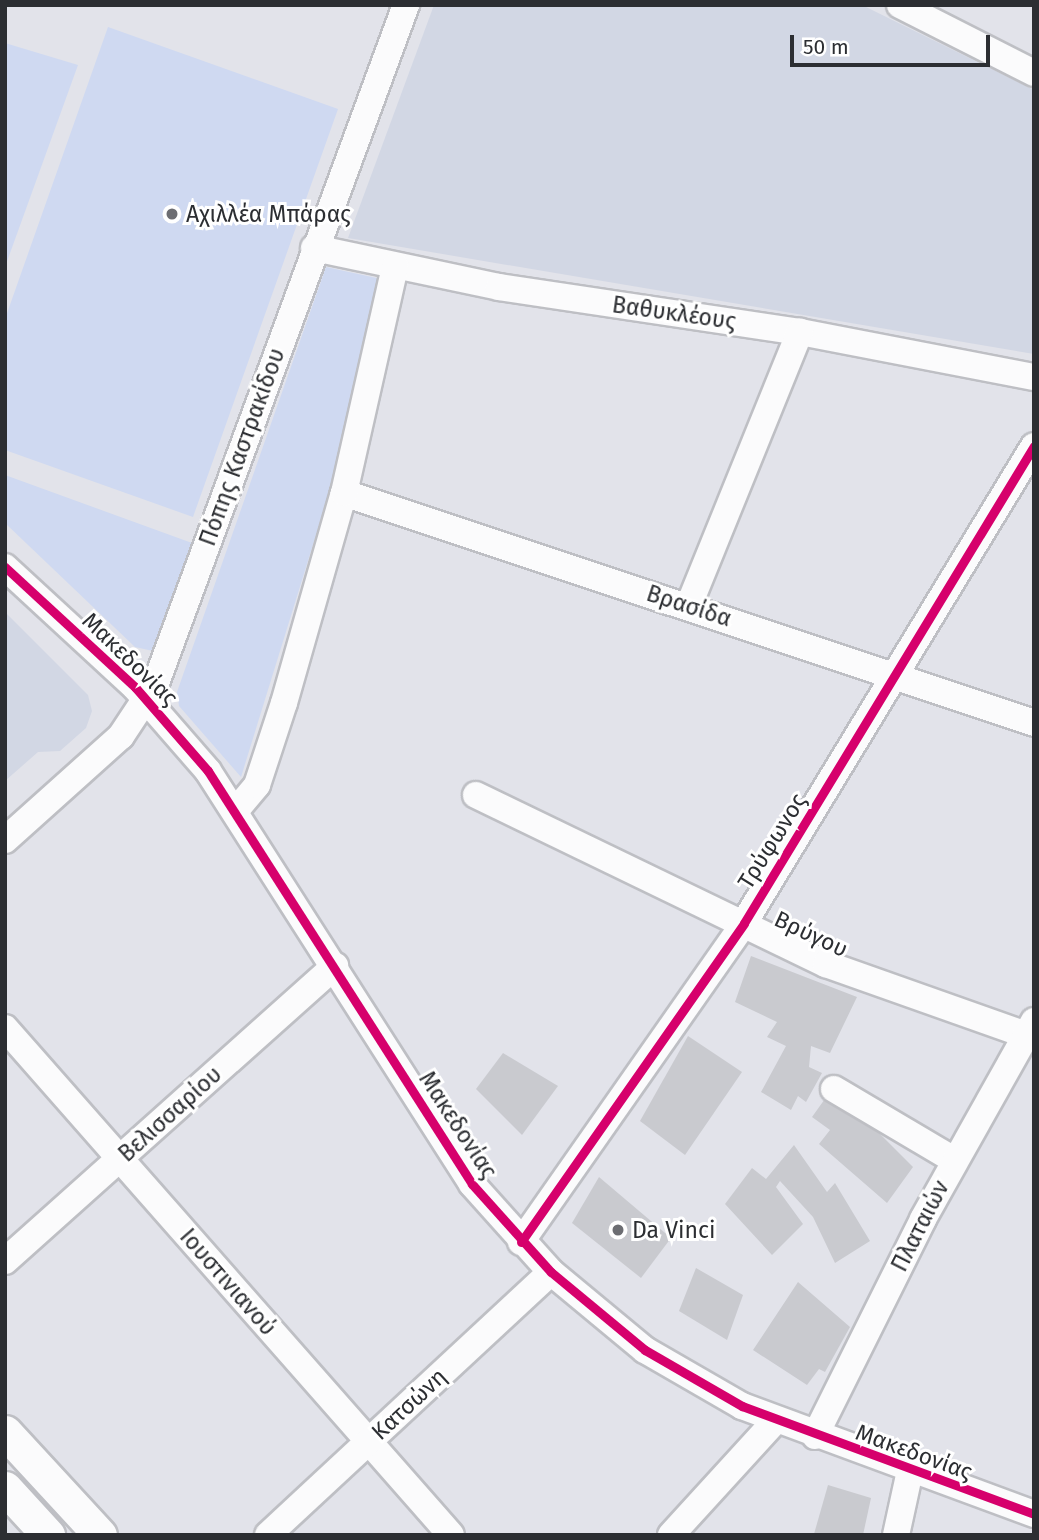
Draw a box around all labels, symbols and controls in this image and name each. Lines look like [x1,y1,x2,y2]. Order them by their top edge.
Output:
scale bar [794,21,993,65]
text: 50 m [803,34,849,60]
place label: Αχιλλέα Μπάρας [186,200,351,228]
marker: Αχιλλέα Μπάρας [164,206,180,222]
street label: Βαθυκλέους [610,291,738,335]
street label: Πόπης Καστρακίδου [193,344,291,550]
street label: Βρασίδα [643,579,735,633]
street label: Μακεδονίας [76,607,184,711]
street label: Τρύφωνος [732,788,812,894]
street label: Βρύγου [770,905,852,963]
street label: Βελισσαρίου [113,1060,227,1168]
street label: Μακεδονίας [413,1066,503,1184]
street label: Πλαταιών [885,1176,955,1276]
place label: Da Vinci [632,1216,715,1244]
marker: Da Vinci [610,1222,626,1238]
street label: Ιουστινιανού [174,1223,282,1341]
street label: Κατσώνη [366,1362,452,1446]
street label: Μακεδονίας [852,1418,976,1486]

